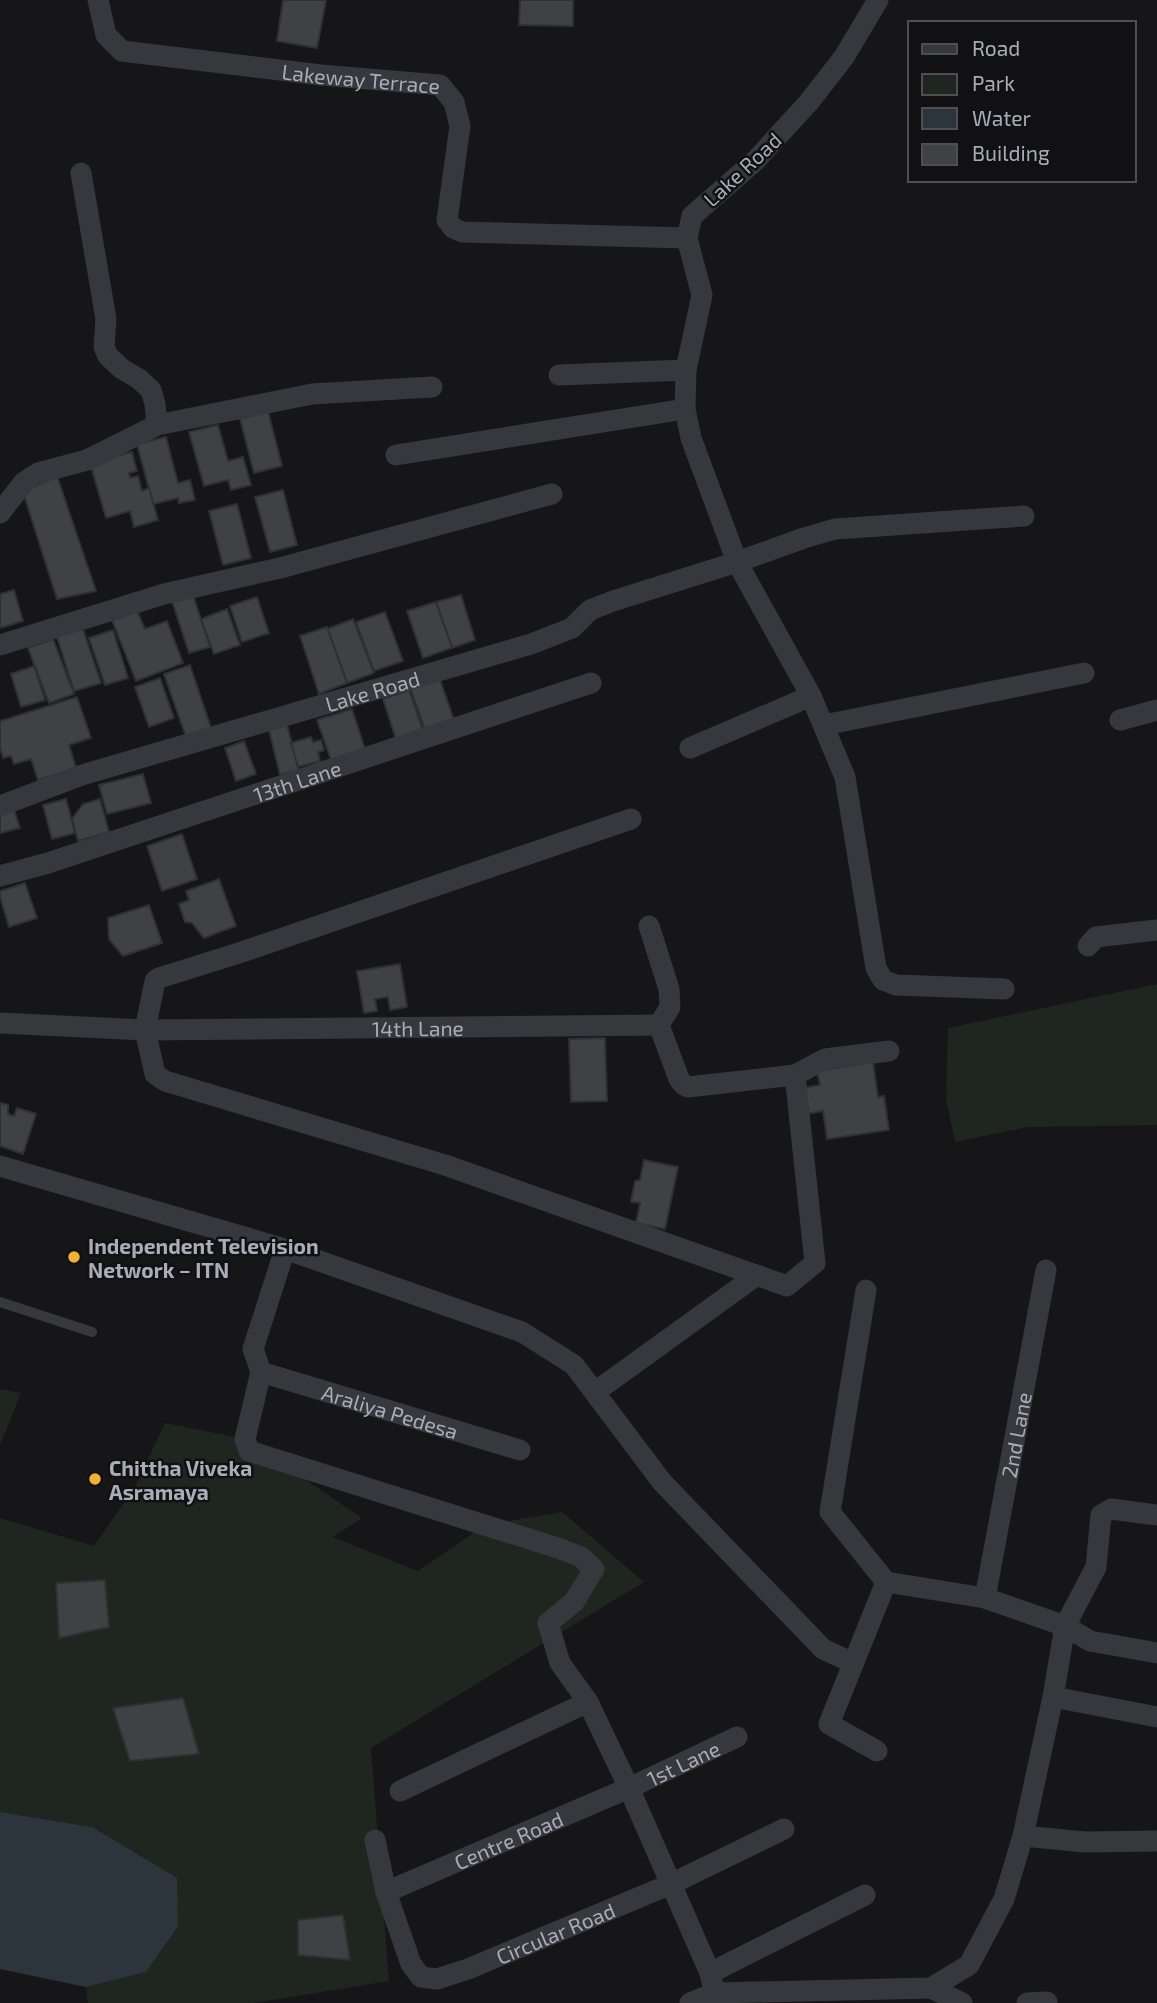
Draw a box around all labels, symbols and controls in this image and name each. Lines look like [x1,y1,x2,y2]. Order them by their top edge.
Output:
legend [908,21,1136,182]
text: Road [972,35,1020,60]
street label: Lakeway Terrace [281,58,441,97]
text: Park [972,70,1015,95]
text: Water [972,105,1031,130]
street label: Lake Road [698,127,786,211]
text: Building [972,140,1050,165]
street label: Lake Road [322,665,422,716]
street label: 13th Lane [250,754,344,807]
street label: 14th Lane [372,1014,464,1040]
place label: Independent Television Network – ITN [88,1233,319,1282]
marker: Independent Television Network – ITN [66,1249,82,1265]
street label: Araliya Pedesa [319,1379,461,1443]
street label: 2nd Lane [995,1390,1036,1480]
place label: Chittha Viveka Asramaya [109,1455,252,1505]
marker: Chittha Viveka Asramaya [87,1471,103,1487]
street label: 1st Lane [643,1735,723,1790]
street label: Centre Road [450,1805,567,1874]
street label: Circular Road [492,1897,618,1968]

